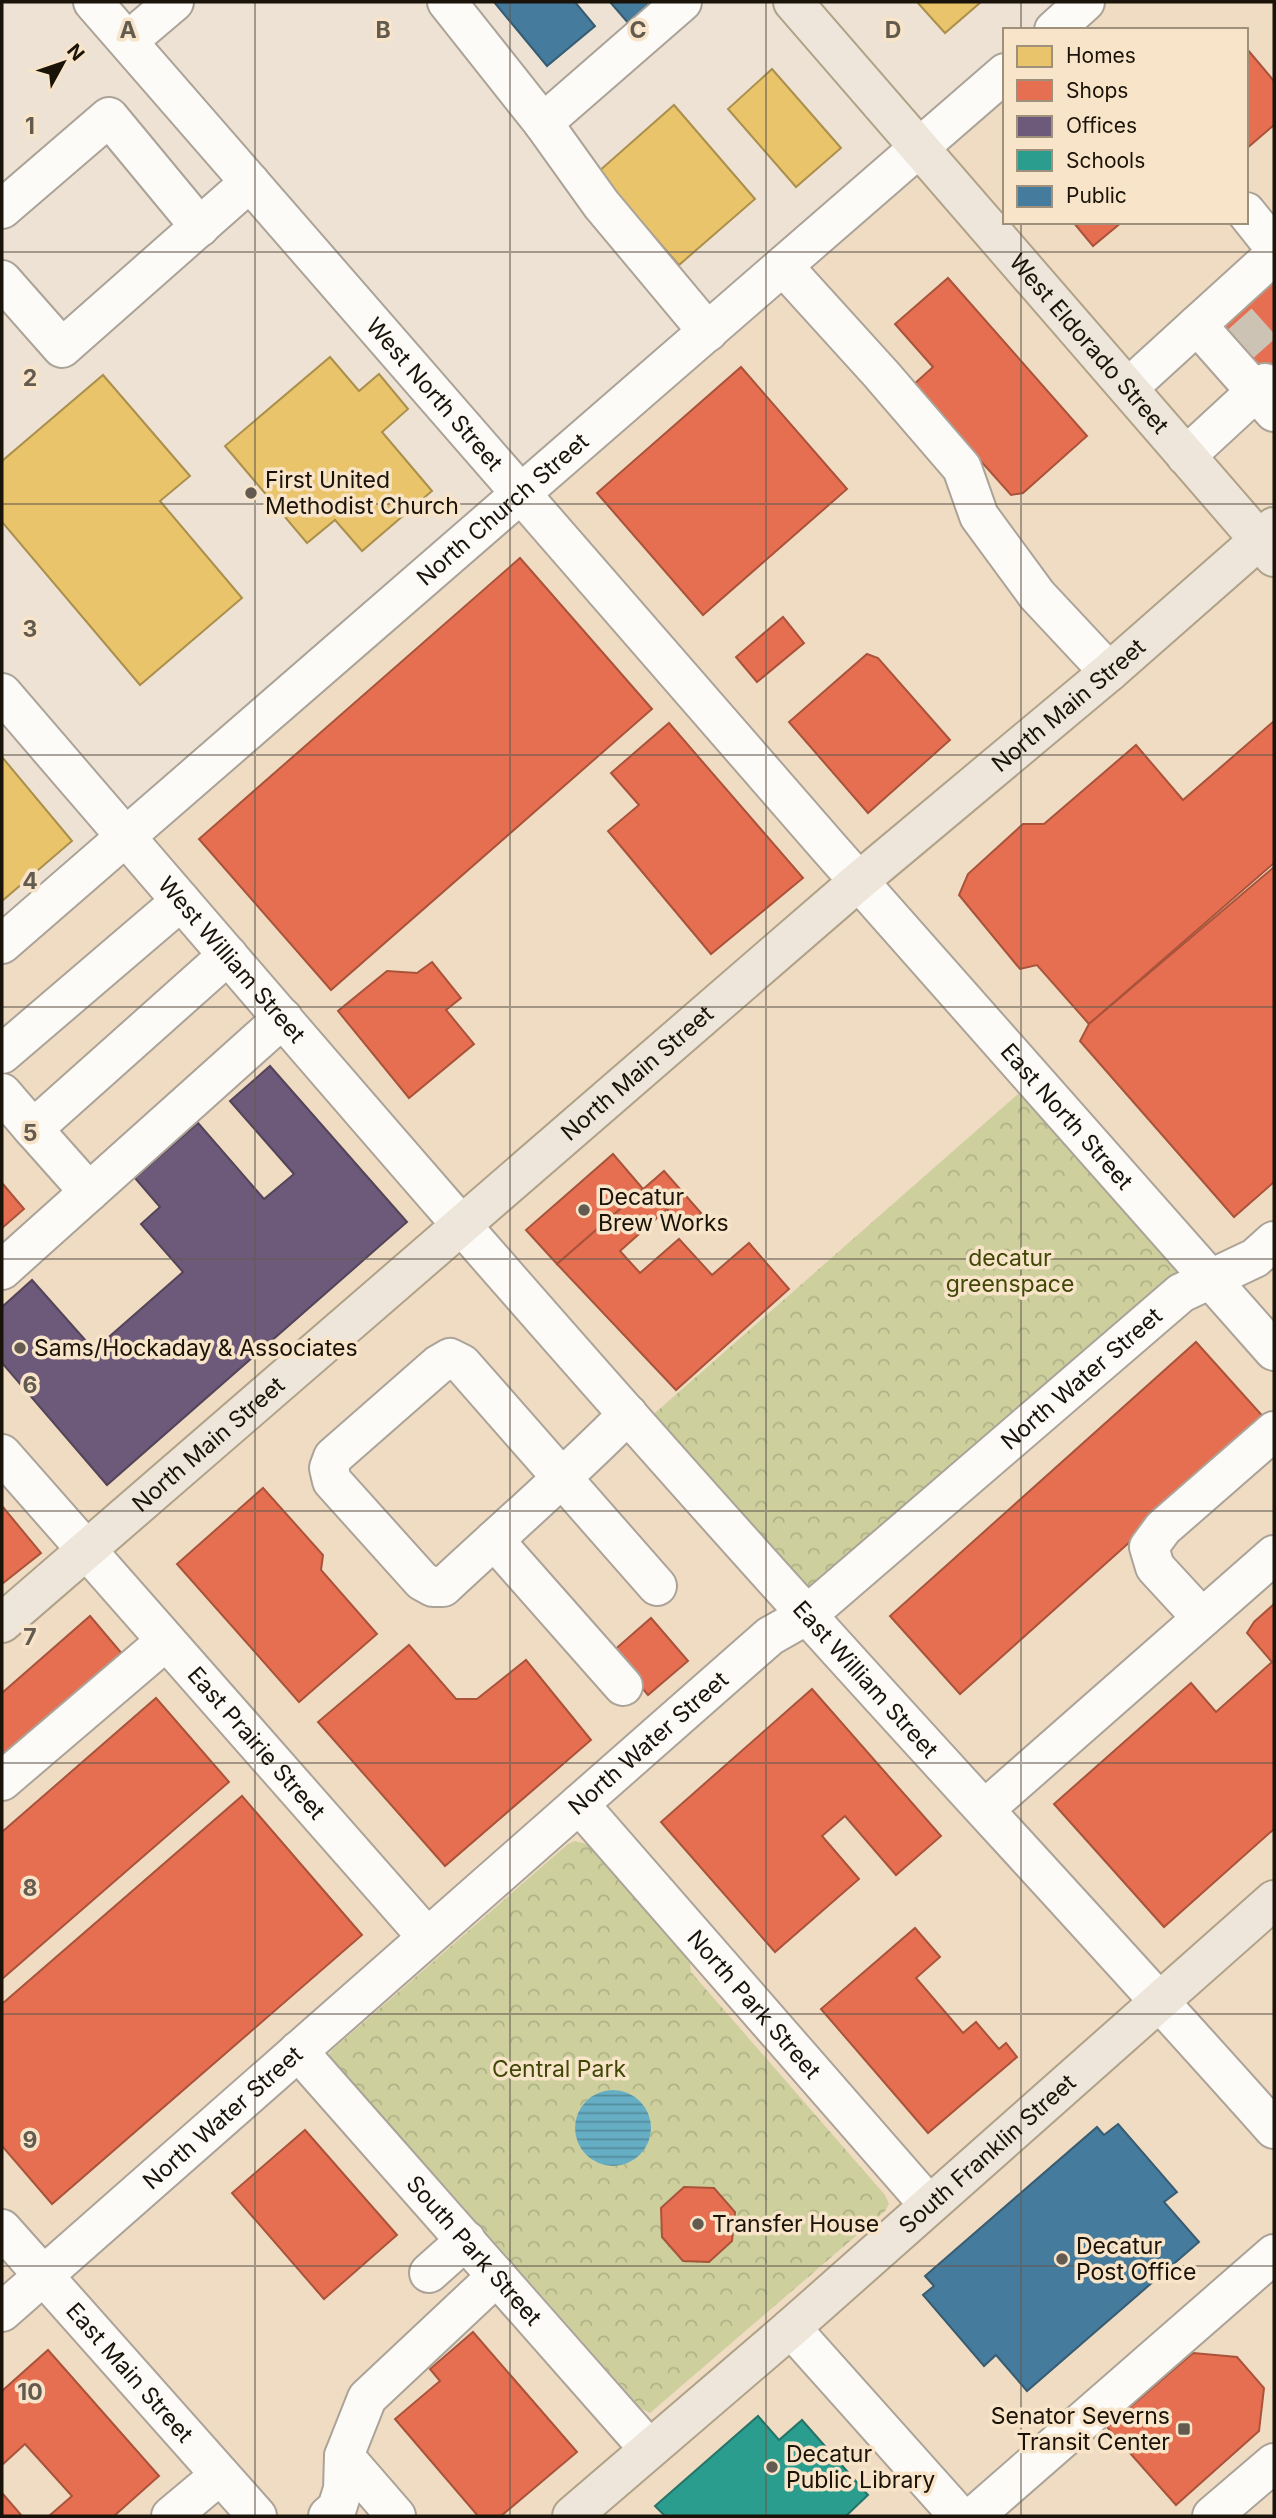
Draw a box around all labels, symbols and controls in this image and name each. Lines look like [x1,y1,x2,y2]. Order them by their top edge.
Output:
text: A [119,16,137,44]
text: B [375,16,391,44]
text: C [629,16,647,44]
text: D [885,16,901,44]
north arrow [28,28,98,98]
legend [1003,28,1248,224]
text: N [62,39,89,65]
text: Homes [1066,43,1136,68]
text: Shops [1066,78,1128,103]
text: 1 [25,112,35,140]
text: Offices [1066,113,1137,138]
text: Schools [1066,148,1145,173]
text: Public [1066,183,1127,208]
street label: West Eldorado Street [1003,248,1175,440]
street label: West North Street [360,312,509,477]
text: 2 [23,364,37,392]
street label: North Church Street [411,427,595,591]
place label: First United Methodist Church [265,466,459,520]
marker: First United Methodist Church [243,485,259,501]
text: 3 [23,615,37,643]
street label: North Main Street [986,632,1151,778]
text: 4 [22,867,38,895]
street label: West William Street [152,871,311,1049]
street label: North Main Street [555,999,719,1147]
street label: East North Street [995,1038,1139,1196]
text: 5 [23,1119,37,1147]
place label: Decatur Brew Works [598,1183,729,1237]
marker: Decatur Brew Works [576,1202,592,1218]
park label: decatur greenspace [946,1244,1074,1298]
street label: North Water Street [996,1301,1168,1455]
place label: Sams/Hockaday & Associates [34,1334,358,1362]
marker: Sams/Hockaday & Associates [12,1340,28,1356]
text: 6 [23,1371,37,1399]
street label: North Main Street [127,1371,291,1518]
street label: East William Street [787,1595,944,1764]
text: 7 [23,1623,37,1651]
street label: East Prairie Street [182,1661,331,1826]
street label: North Water Street [563,1665,734,1821]
text: 8 [23,1874,37,1902]
street label: North Park Street [681,1924,827,2085]
street label: North Water Street [137,2040,308,2195]
park label: Central Park [492,2055,626,2083]
street label: South Franklin Street [893,2068,1082,2240]
text: 9 [23,2126,37,2154]
street label: South Park Street [400,2170,548,2332]
place label: Transfer House [712,2210,879,2238]
marker: Transfer House [690,2216,706,2232]
place label: Decatur Post Office [1076,2232,1196,2286]
marker: Decatur Post Office [1054,2251,1070,2267]
street label: East Main Street [60,2297,199,2448]
text: 10 [17,2378,43,2406]
place label: Senator Severns Transit Center [991,2402,1170,2456]
marker: Senator Severns Transit Center [1176,2421,1192,2437]
place label: Decatur Public Library [786,2440,935,2494]
marker: Decatur Public Library [764,2459,780,2475]

